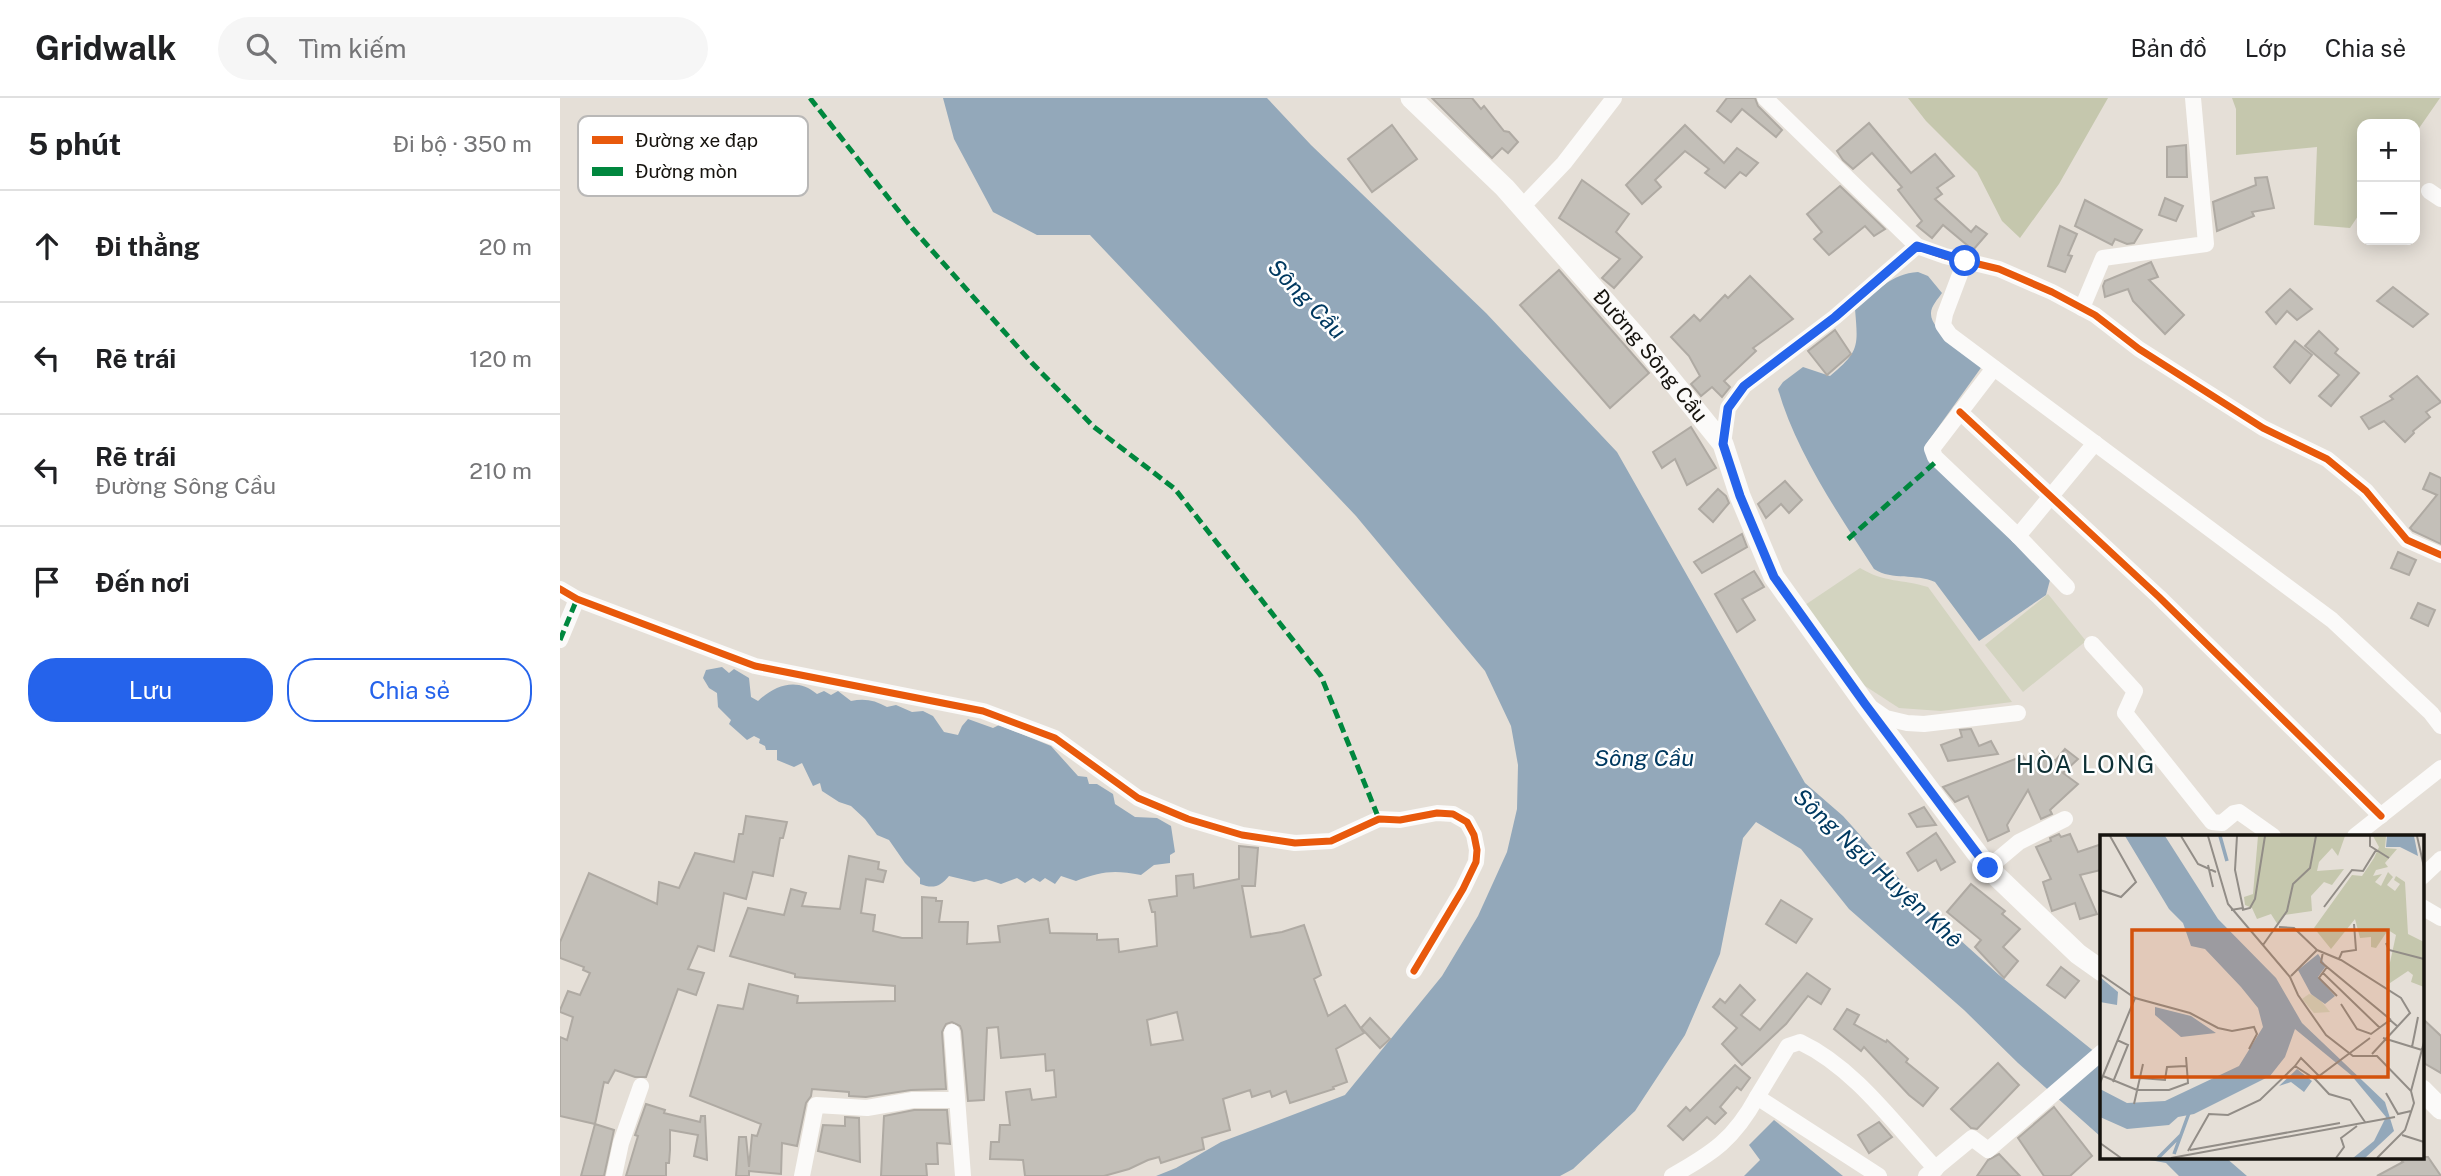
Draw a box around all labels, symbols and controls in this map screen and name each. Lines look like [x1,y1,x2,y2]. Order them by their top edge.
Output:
search box [218,17,708,80]
text: Gridwalk [35,29,176,67]
icon: search [242,29,280,67]
text: Tìm kiếm [298,33,407,64]
text: Bản đồ [2130,34,2207,62]
text: Lớp [2245,34,2287,62]
text: Chia sẻ [2325,34,2406,62]
legend [578,116,808,196]
map controls [2357,119,2420,245]
button: + [2357,119,2420,182]
text: 5 phút [28,126,121,162]
text: Đường xe đạp [635,129,758,151]
text: Đi bộ · 350 m [393,130,532,157]
text: Đường mòn [635,160,737,182]
button: − [2357,182,2420,245]
icon: ahead [28,227,66,265]
text: Đi thẳng [95,231,200,262]
text: 20 m [479,233,532,260]
route start [1949,245,1980,276]
water label: Sông Cầu [1263,253,1352,344]
street label: Đường Sông Cầu [1588,284,1713,427]
icon: left [28,339,66,377]
text: Rẽ trái [95,343,176,374]
text: 120 m [469,345,532,372]
text: Rẽ trái [95,441,176,472]
icon: left [28,451,66,489]
text: 210 m [469,457,532,484]
text: Đường Sông Cầu [95,472,276,499]
icon: arrive [28,563,66,601]
text: Đến nơi [95,567,190,598]
button: Lưu [28,658,273,722]
button: Chia sẻ [287,658,532,722]
water label: Sông Cầu [1594,744,1694,771]
district label: HÒA LONG [2016,750,2156,778]
water label: Sông Ngũ Huyện Khê [1788,782,1968,953]
inset map [2100,835,2424,1158]
route end [1972,852,2003,883]

